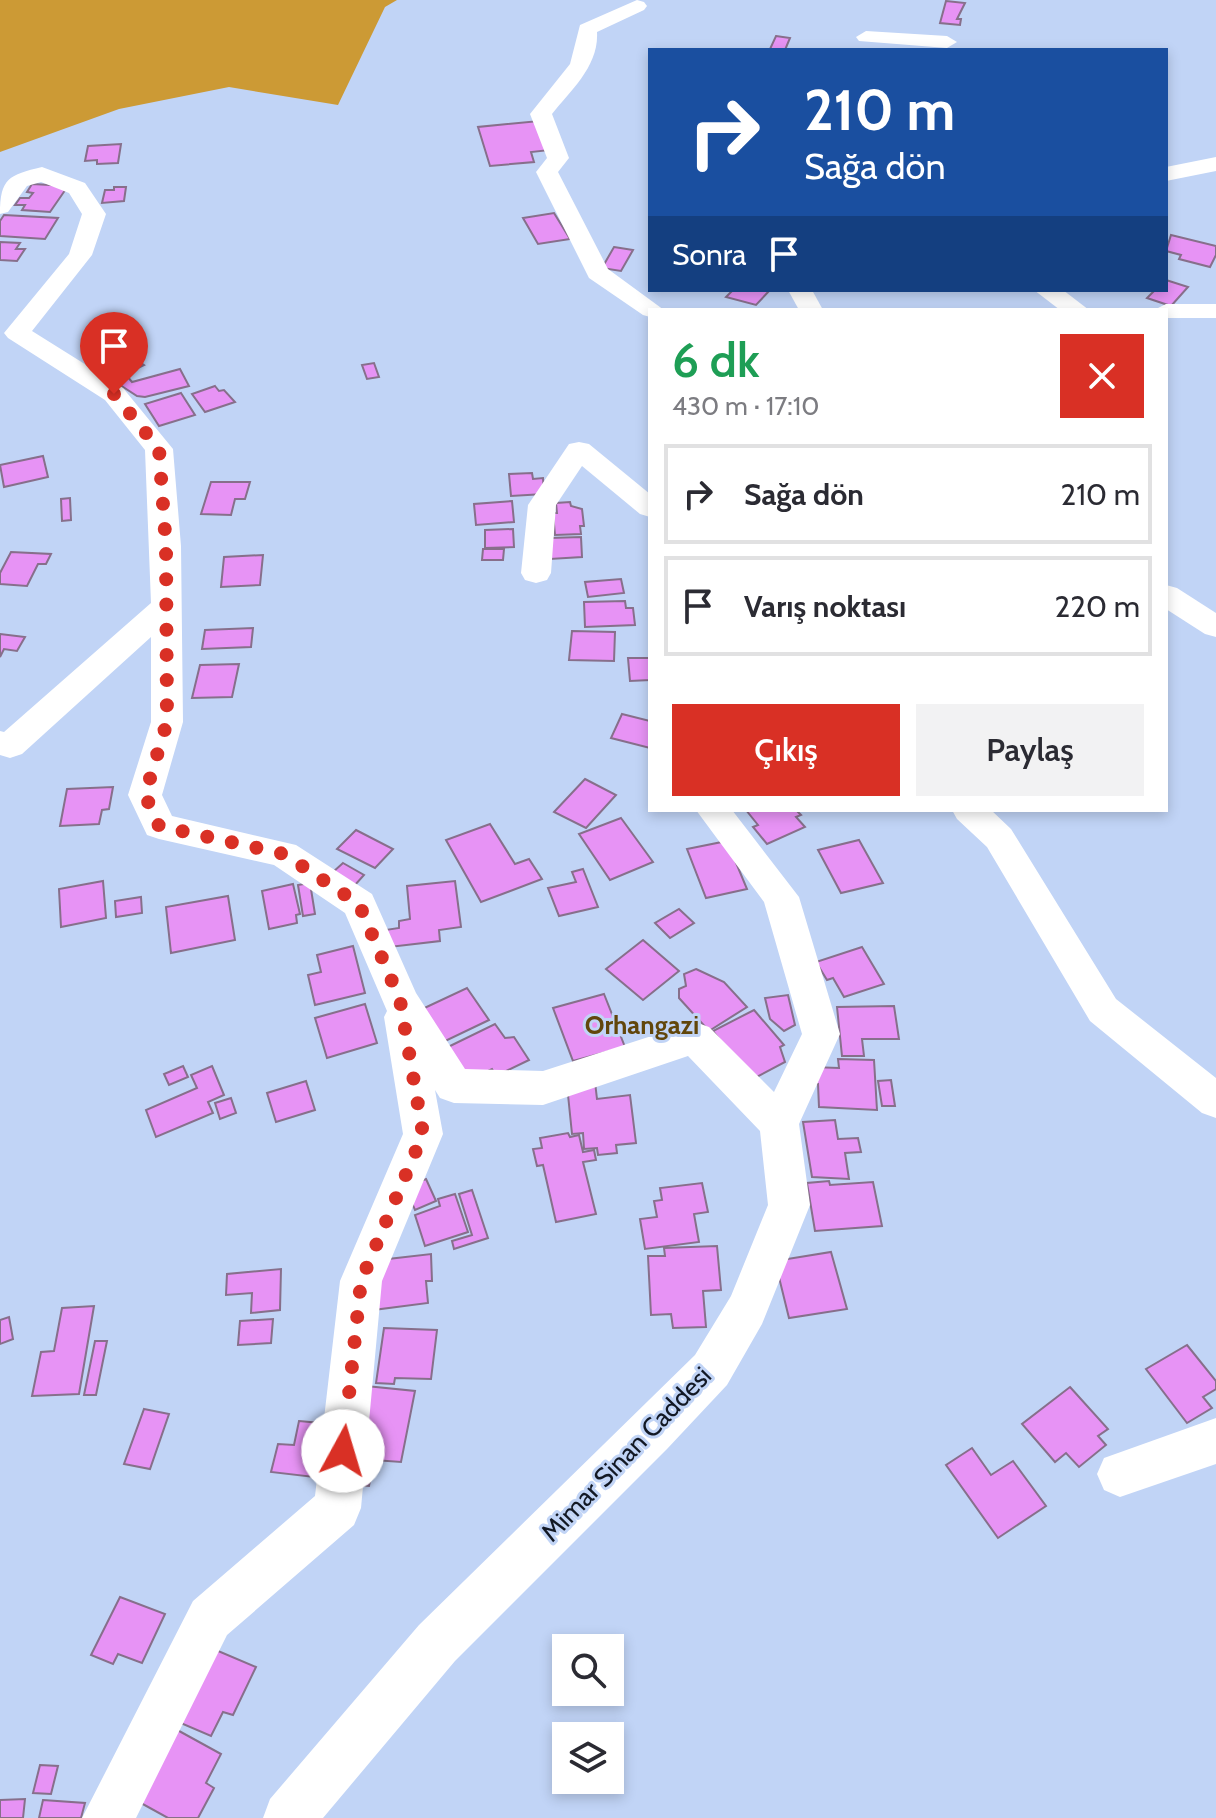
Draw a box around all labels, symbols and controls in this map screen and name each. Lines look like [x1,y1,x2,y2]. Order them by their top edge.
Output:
text: 210 m [804,76,955,144]
icon: right [672,80,776,184]
text: Sağa dön [804,144,946,188]
icon: arrive [762,232,806,276]
text: Sonra [672,236,746,273]
pin [80,312,148,394]
icon: arrive [92,324,136,368]
text: 6 dk [672,331,760,389]
button: close [1060,334,1144,418]
text: 430 m · 17:10 [672,390,819,422]
icon: right [676,472,720,516]
text: Sağa dön [744,476,864,513]
text: 210 m [1060,476,1140,513]
icon: arrive [676,584,720,628]
text: Varış noktası [744,588,906,625]
text: 220 m [1055,588,1140,625]
button: Çıkış [672,704,900,796]
button: Paylaş [916,704,1144,796]
district label: Orhangazi [585,1009,699,1041]
street label: Mimar Sinan Caddesi [534,1360,718,1548]
position arrow [301,1409,385,1493]
map controls [552,1634,624,1794]
button: search [552,1634,624,1706]
button: layers [552,1722,624,1794]

